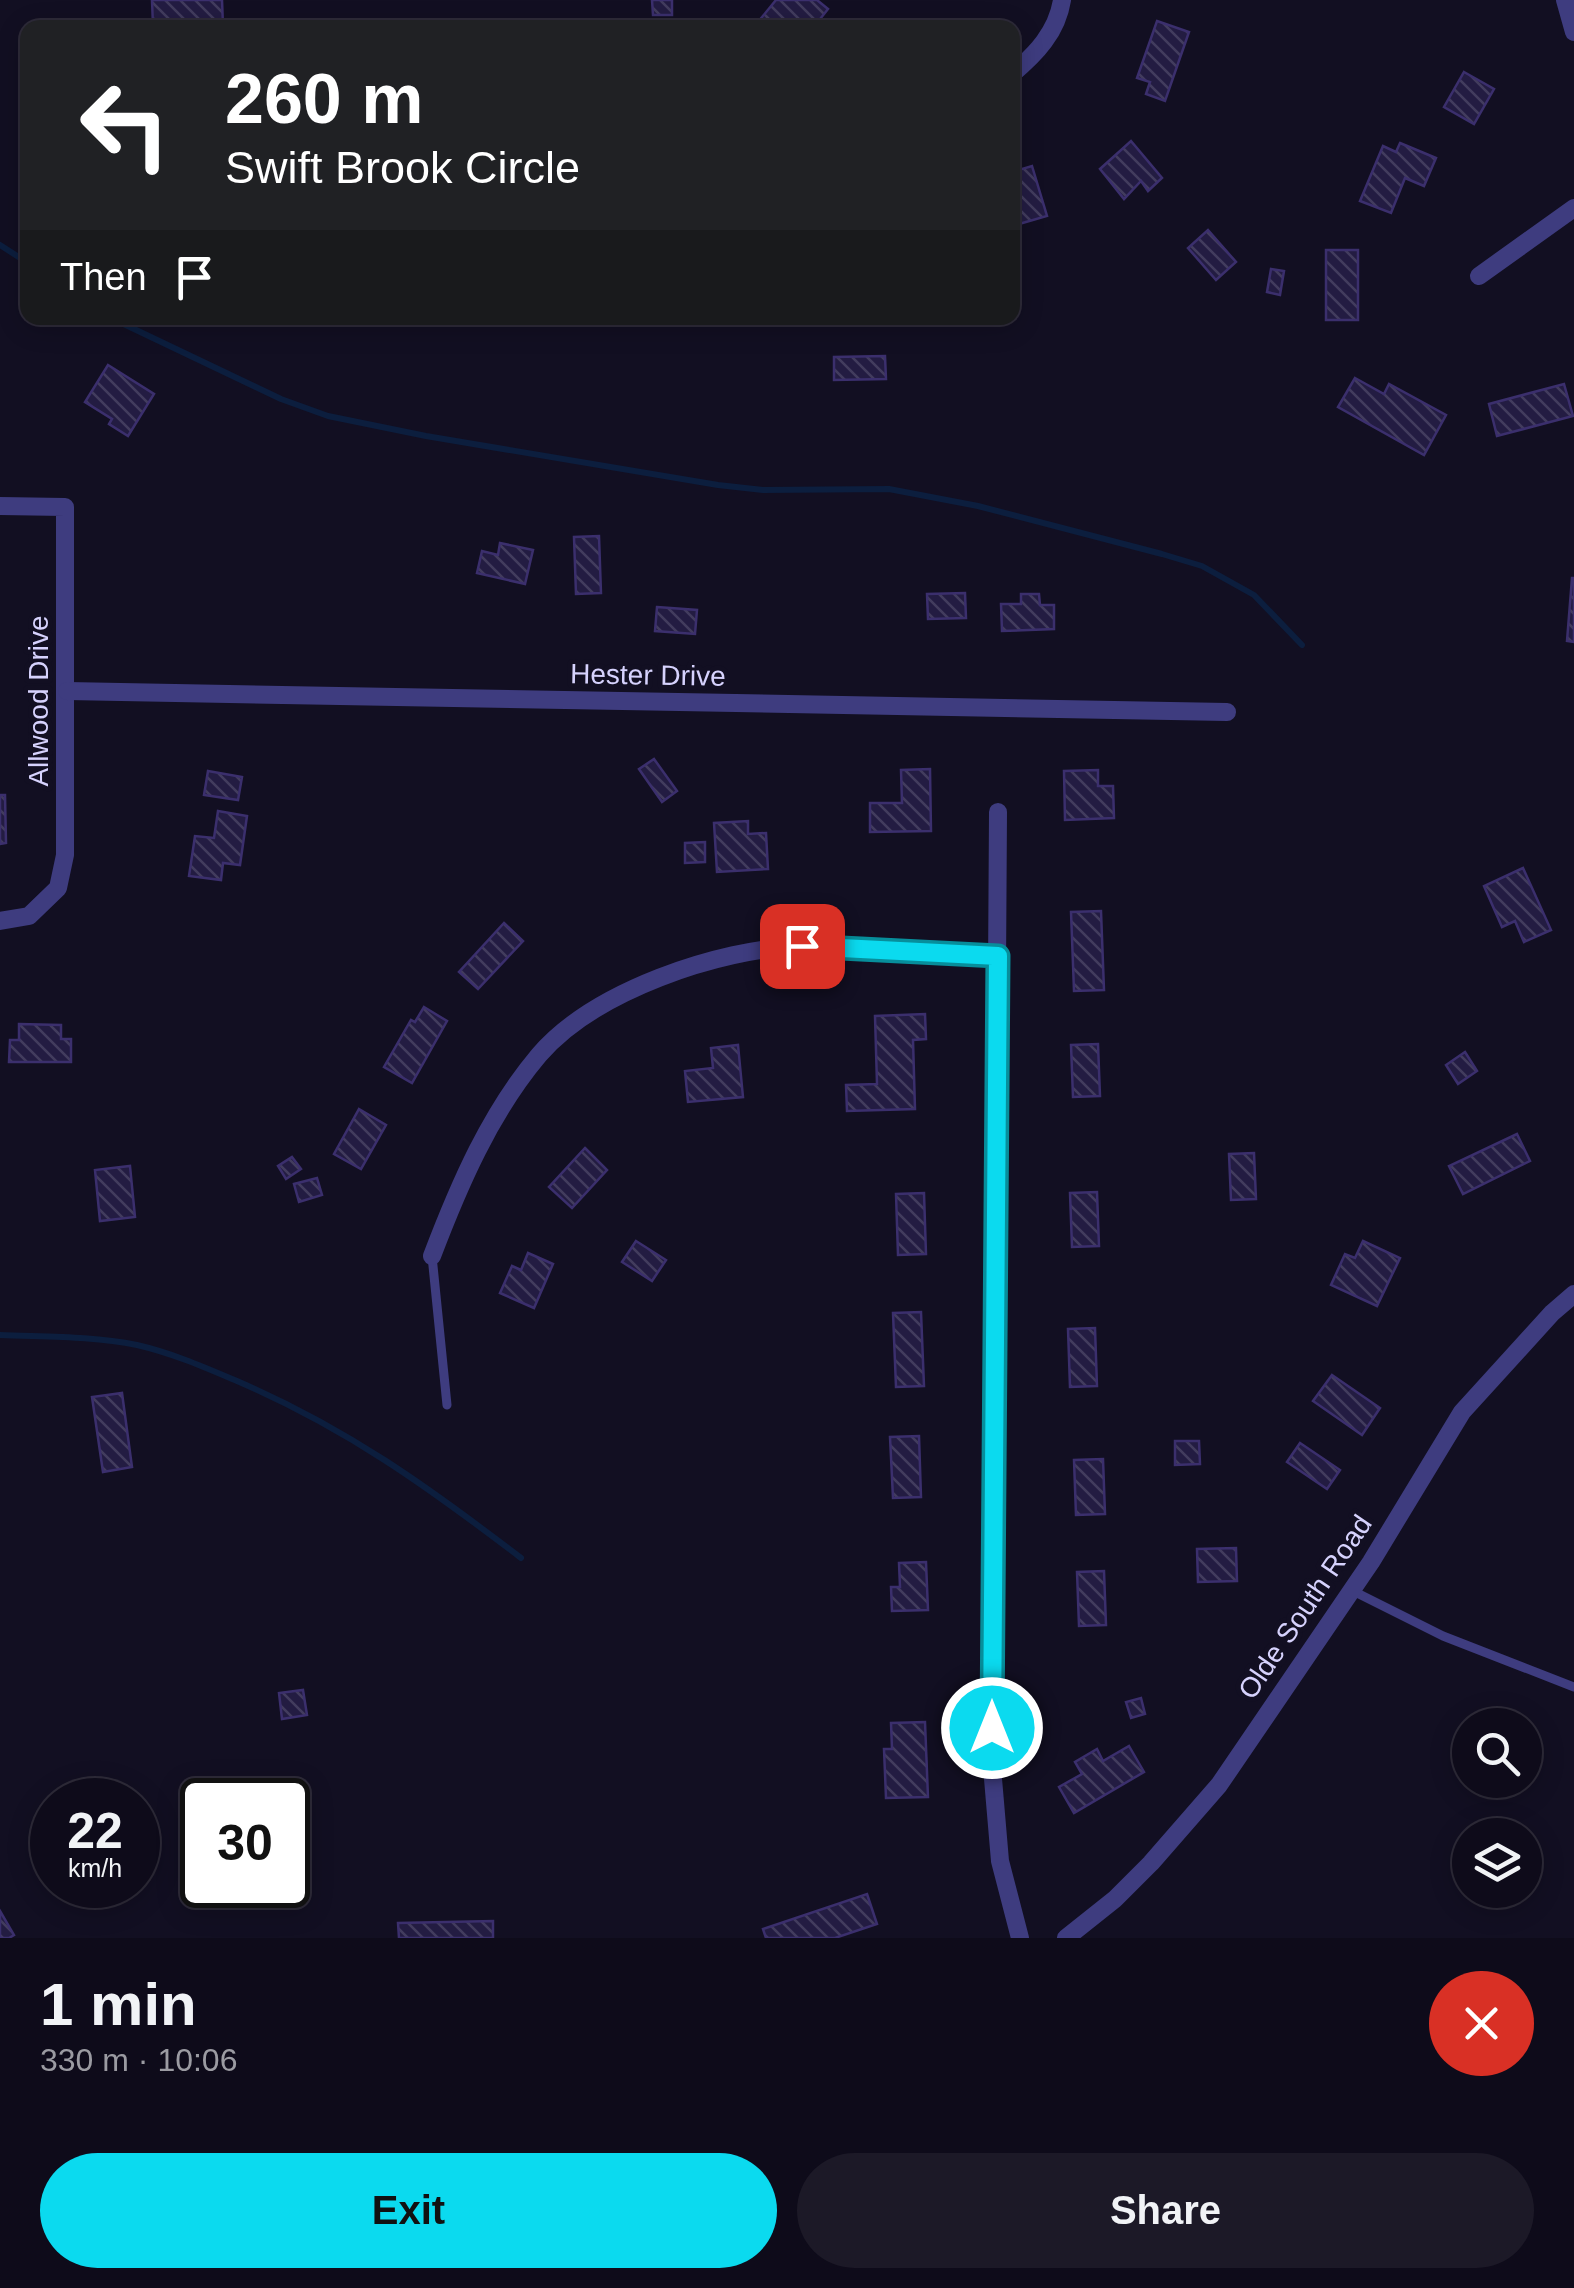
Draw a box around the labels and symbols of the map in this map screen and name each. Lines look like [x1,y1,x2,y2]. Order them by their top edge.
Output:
street label: Allwood Drive [23,615,54,787]
street label: Hester Drive [570,658,726,692]
pin [760,904,845,989]
street label: Olde South Road [1232,1509,1378,1705]
position arrow [940,1676,1044,1780]
speed limit sign: 30 [180,1778,310,1908]

